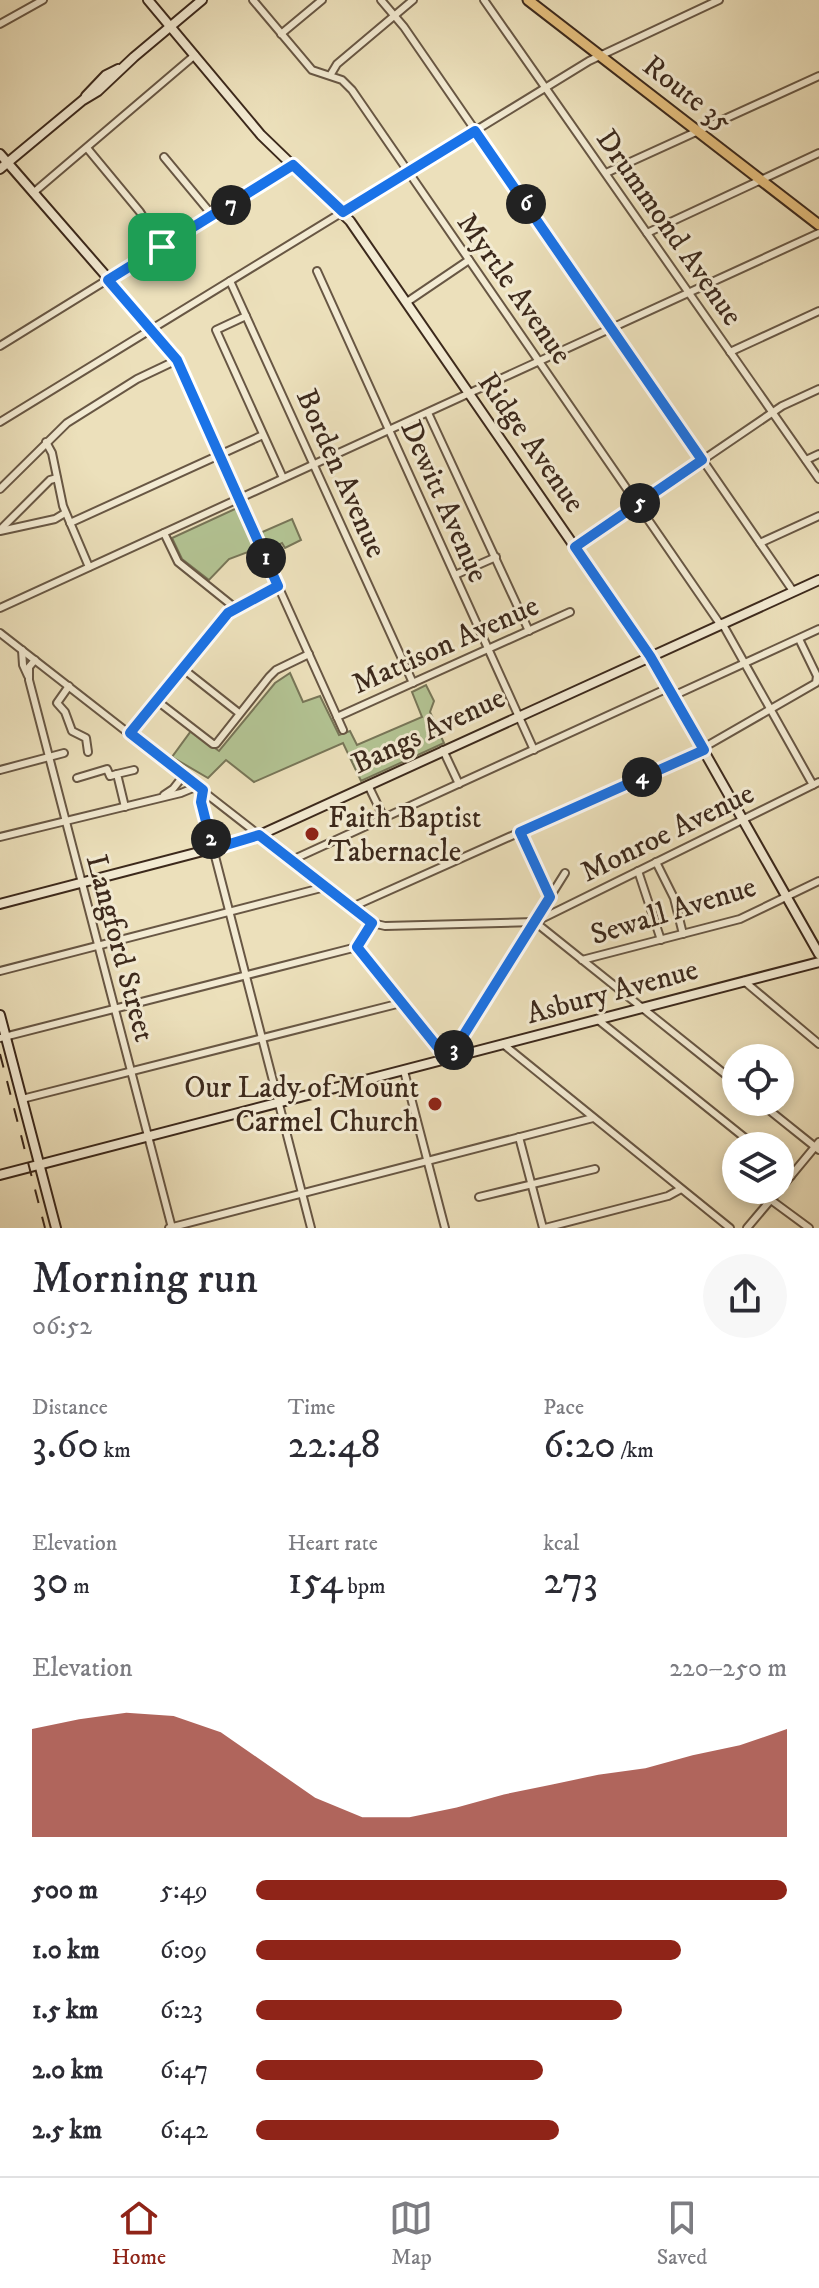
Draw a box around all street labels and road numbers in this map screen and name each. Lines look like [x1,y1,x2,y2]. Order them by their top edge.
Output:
street label: Route 35 [635,48,739,141]
street label: Drummond Avenue [587,123,750,333]
street label: Myrtle Avenue [448,206,579,372]
street label: Ridge Avenue [469,366,593,520]
street label: Borden Avenue [287,384,394,564]
street label: Dewitt Avenue [391,415,496,588]
street label: Mattison Avenue [347,588,545,703]
street label: Bangs Avenue [346,680,511,783]
street label: Monroe Avenue [575,775,760,891]
street label: Langford Street [77,851,162,1046]
street label: Sewall Avenue [586,869,761,954]
street label: Asbury Avenue [523,952,702,1033]

